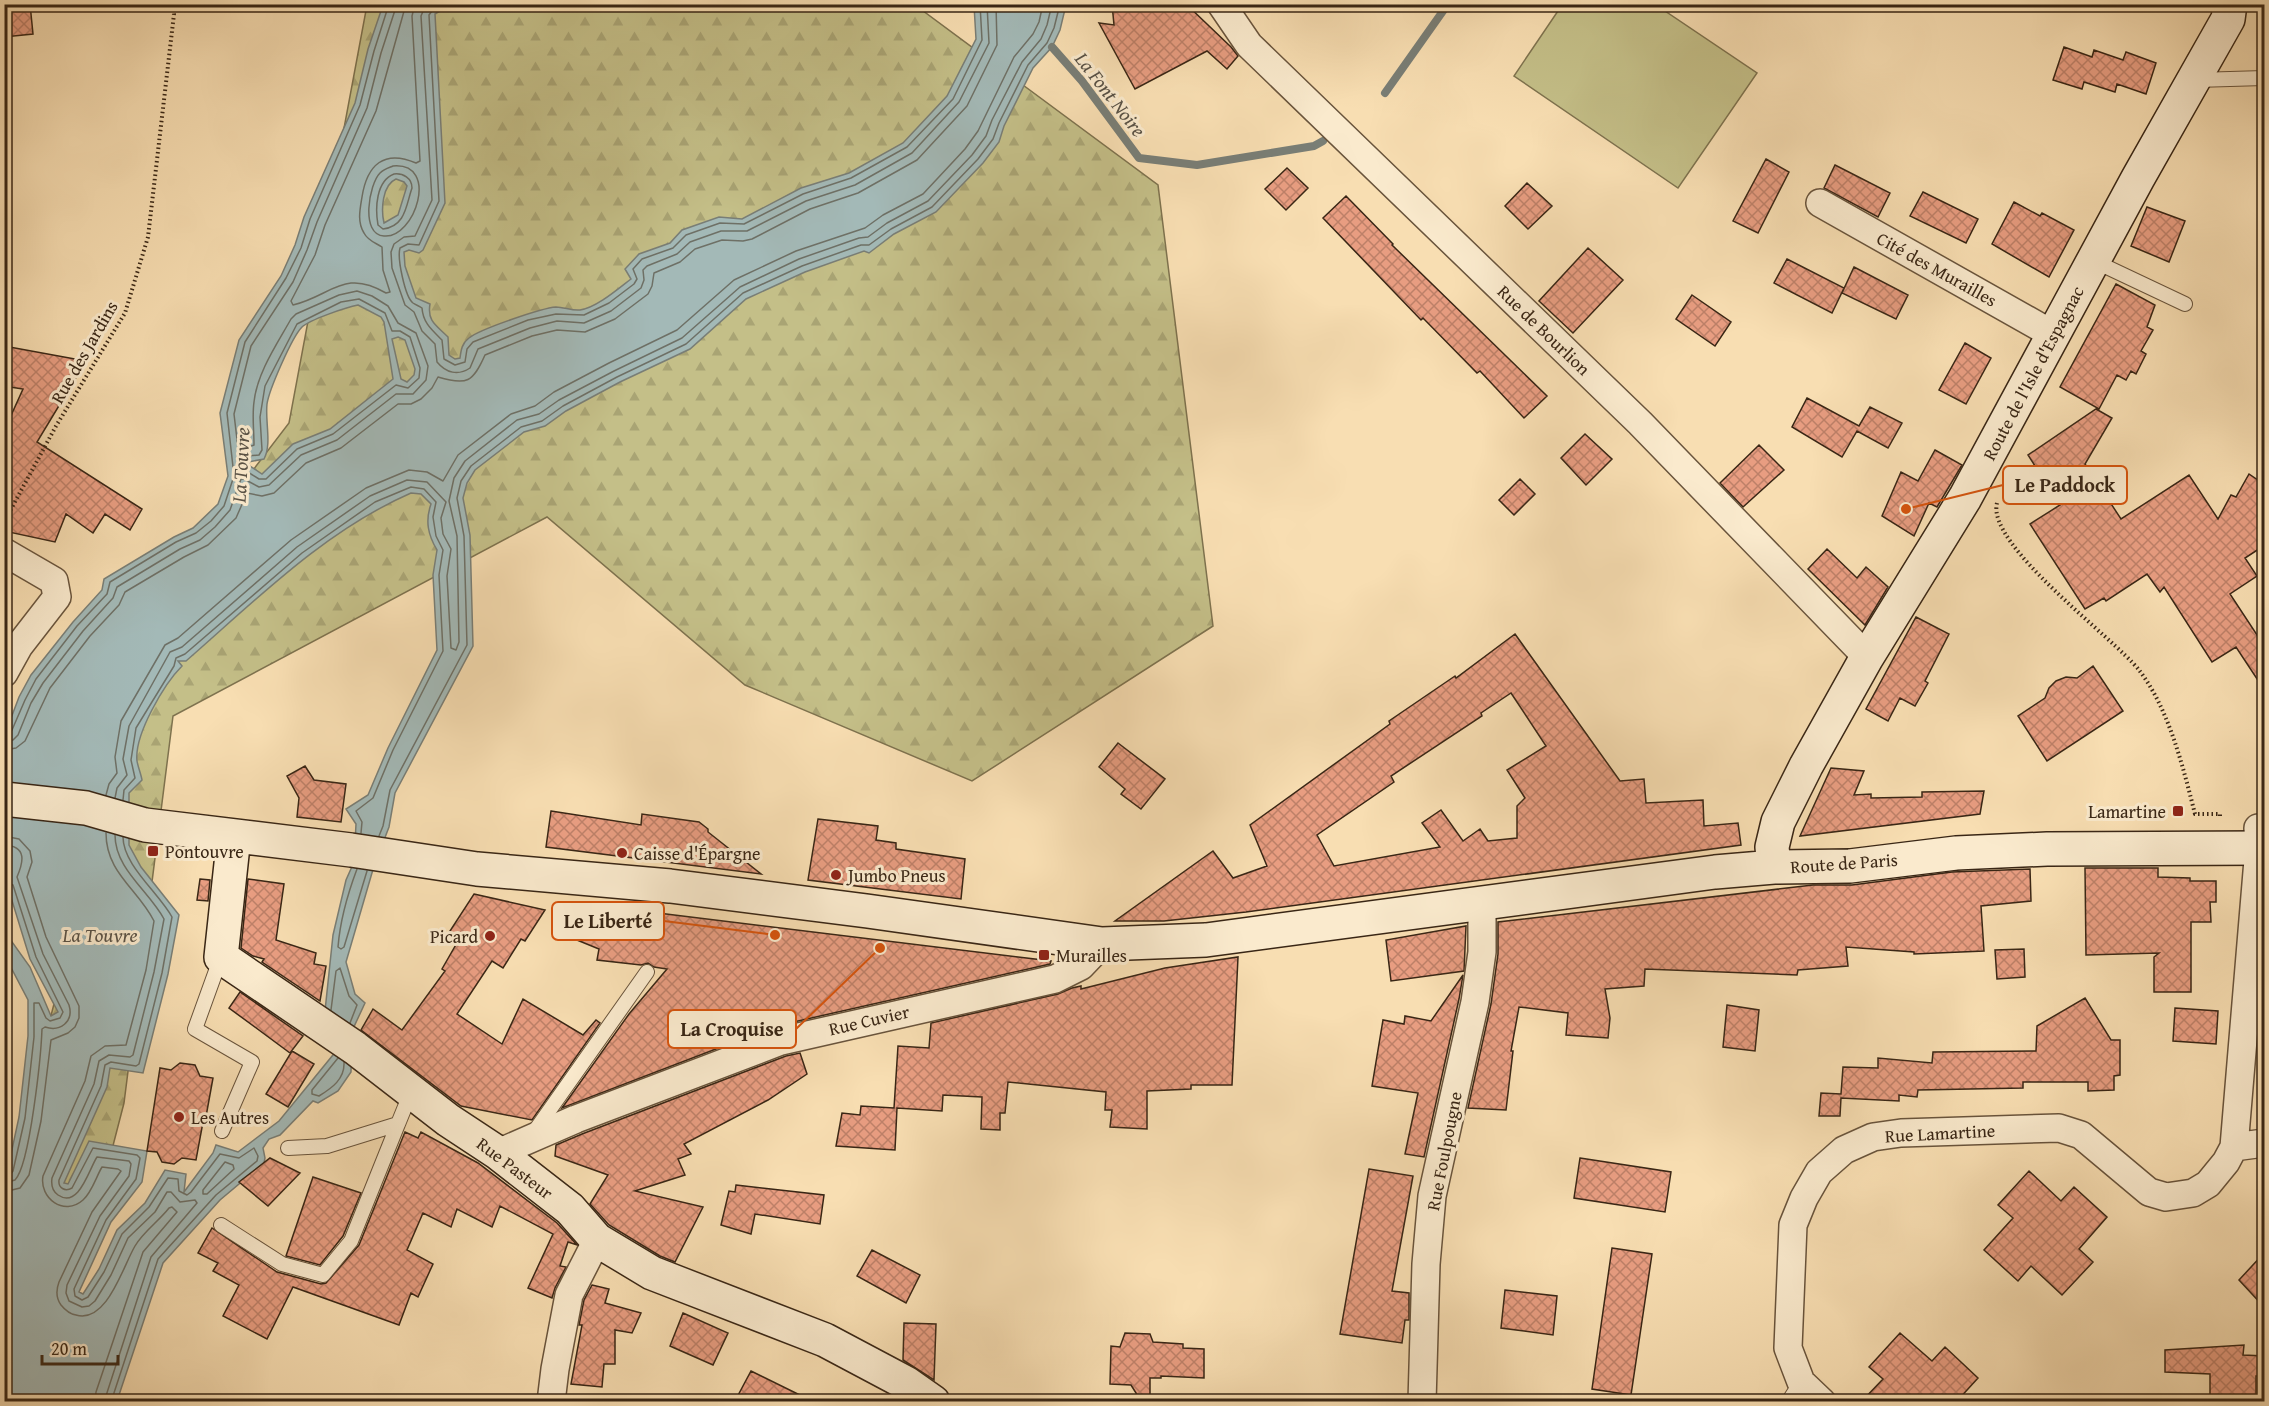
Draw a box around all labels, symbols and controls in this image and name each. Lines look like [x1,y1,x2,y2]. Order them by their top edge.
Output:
water label: La Font Noire [1068,45,1153,143]
street label: Cité des Murailles [1872,225,2002,313]
street label: Rue de Bourlion [1491,278,1597,382]
street label: Route de l'Isle d'Espagnac [1976,281,2091,465]
street label: Rue des Jardins [44,295,124,409]
water label: La Touvre [223,427,256,504]
callout: Le Paddock [2003,466,2127,504]
text: Le Paddock [2015,470,2116,499]
place label: Lamartine [2088,798,2166,825]
marker: Lamartine [2171,804,2185,818]
place label: Pontouvre [165,838,244,865]
place label: Caisse d'Épargne [634,840,761,867]
marker: Pontouvre [146,844,160,858]
marker: Caisse d'Épargne [615,846,629,860]
street label: Route de Paris [1789,846,1899,880]
place label: Jumbo Pneus [846,862,946,889]
marker: Jumbo Pneus [829,868,843,882]
callout: Le Liberté [552,902,664,940]
text: Le Liberté [564,906,652,935]
water label: La Touvre [61,920,138,949]
place label: Picard [430,923,478,950]
marker: Picard [483,929,497,943]
place label: Murailles [1056,942,1127,969]
marker: Murailles [1037,948,1051,962]
street label: Rue Cuvier [826,998,913,1042]
callout: La Croquise [668,1010,796,1048]
text: La Croquise [680,1014,784,1043]
street label: Rue Foulpougne [1419,1089,1469,1213]
place label: Les Autres [191,1104,269,1131]
marker: Les Autres [172,1110,186,1124]
street label: Rue Lamartine [1884,1117,1996,1149]
street label: Rue Pasteur [471,1130,559,1206]
scale bar [42,1328,118,1366]
text: 20 m [51,1335,87,1362]

